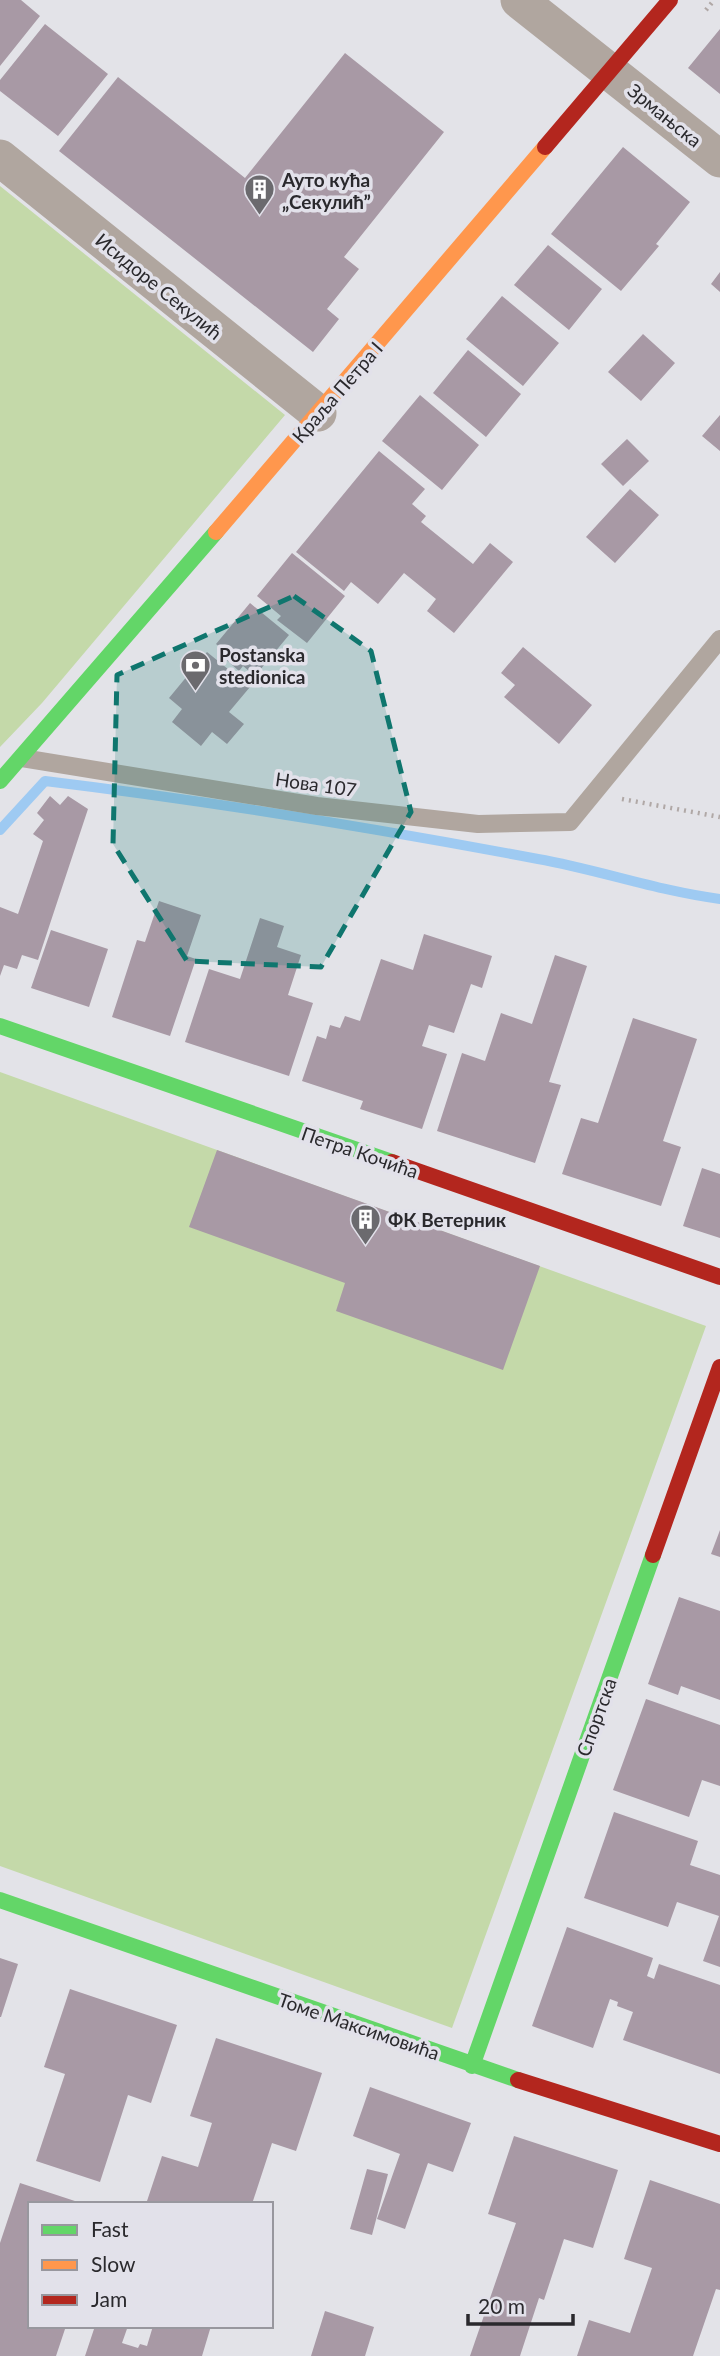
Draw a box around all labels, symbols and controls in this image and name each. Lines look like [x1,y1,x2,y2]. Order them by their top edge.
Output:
street label: Зрмањска [624,78,706,152]
place label: Ауто кућа „Секулић” [281,168,371,213]
building icon: Ауто кућа „Секулић” [242,173,276,217]
street label: Исидоре Секулић [91,228,227,344]
street label: Краља Петра I [287,337,387,447]
place label: Postanska stedionica [219,643,305,688]
bank icon: Postanska stedionica [179,648,213,692]
street label: Нова 107 [274,767,358,801]
street label: Петра Кочића [299,1121,421,1183]
building icon: ФК Ветерник [348,1202,382,1246]
place label: ФК Ветерник [388,1208,507,1231]
street label: Спортска [571,1675,621,1759]
street label: Томе Максимовића [275,1988,443,2064]
legend [28,2202,273,2328]
text: Fast [91,2216,129,2241]
text: Slow [91,2251,136,2276]
scale bar [468,2282,573,2326]
text: Jam [91,2286,127,2311]
text: 20 m [478,2293,525,2318]

